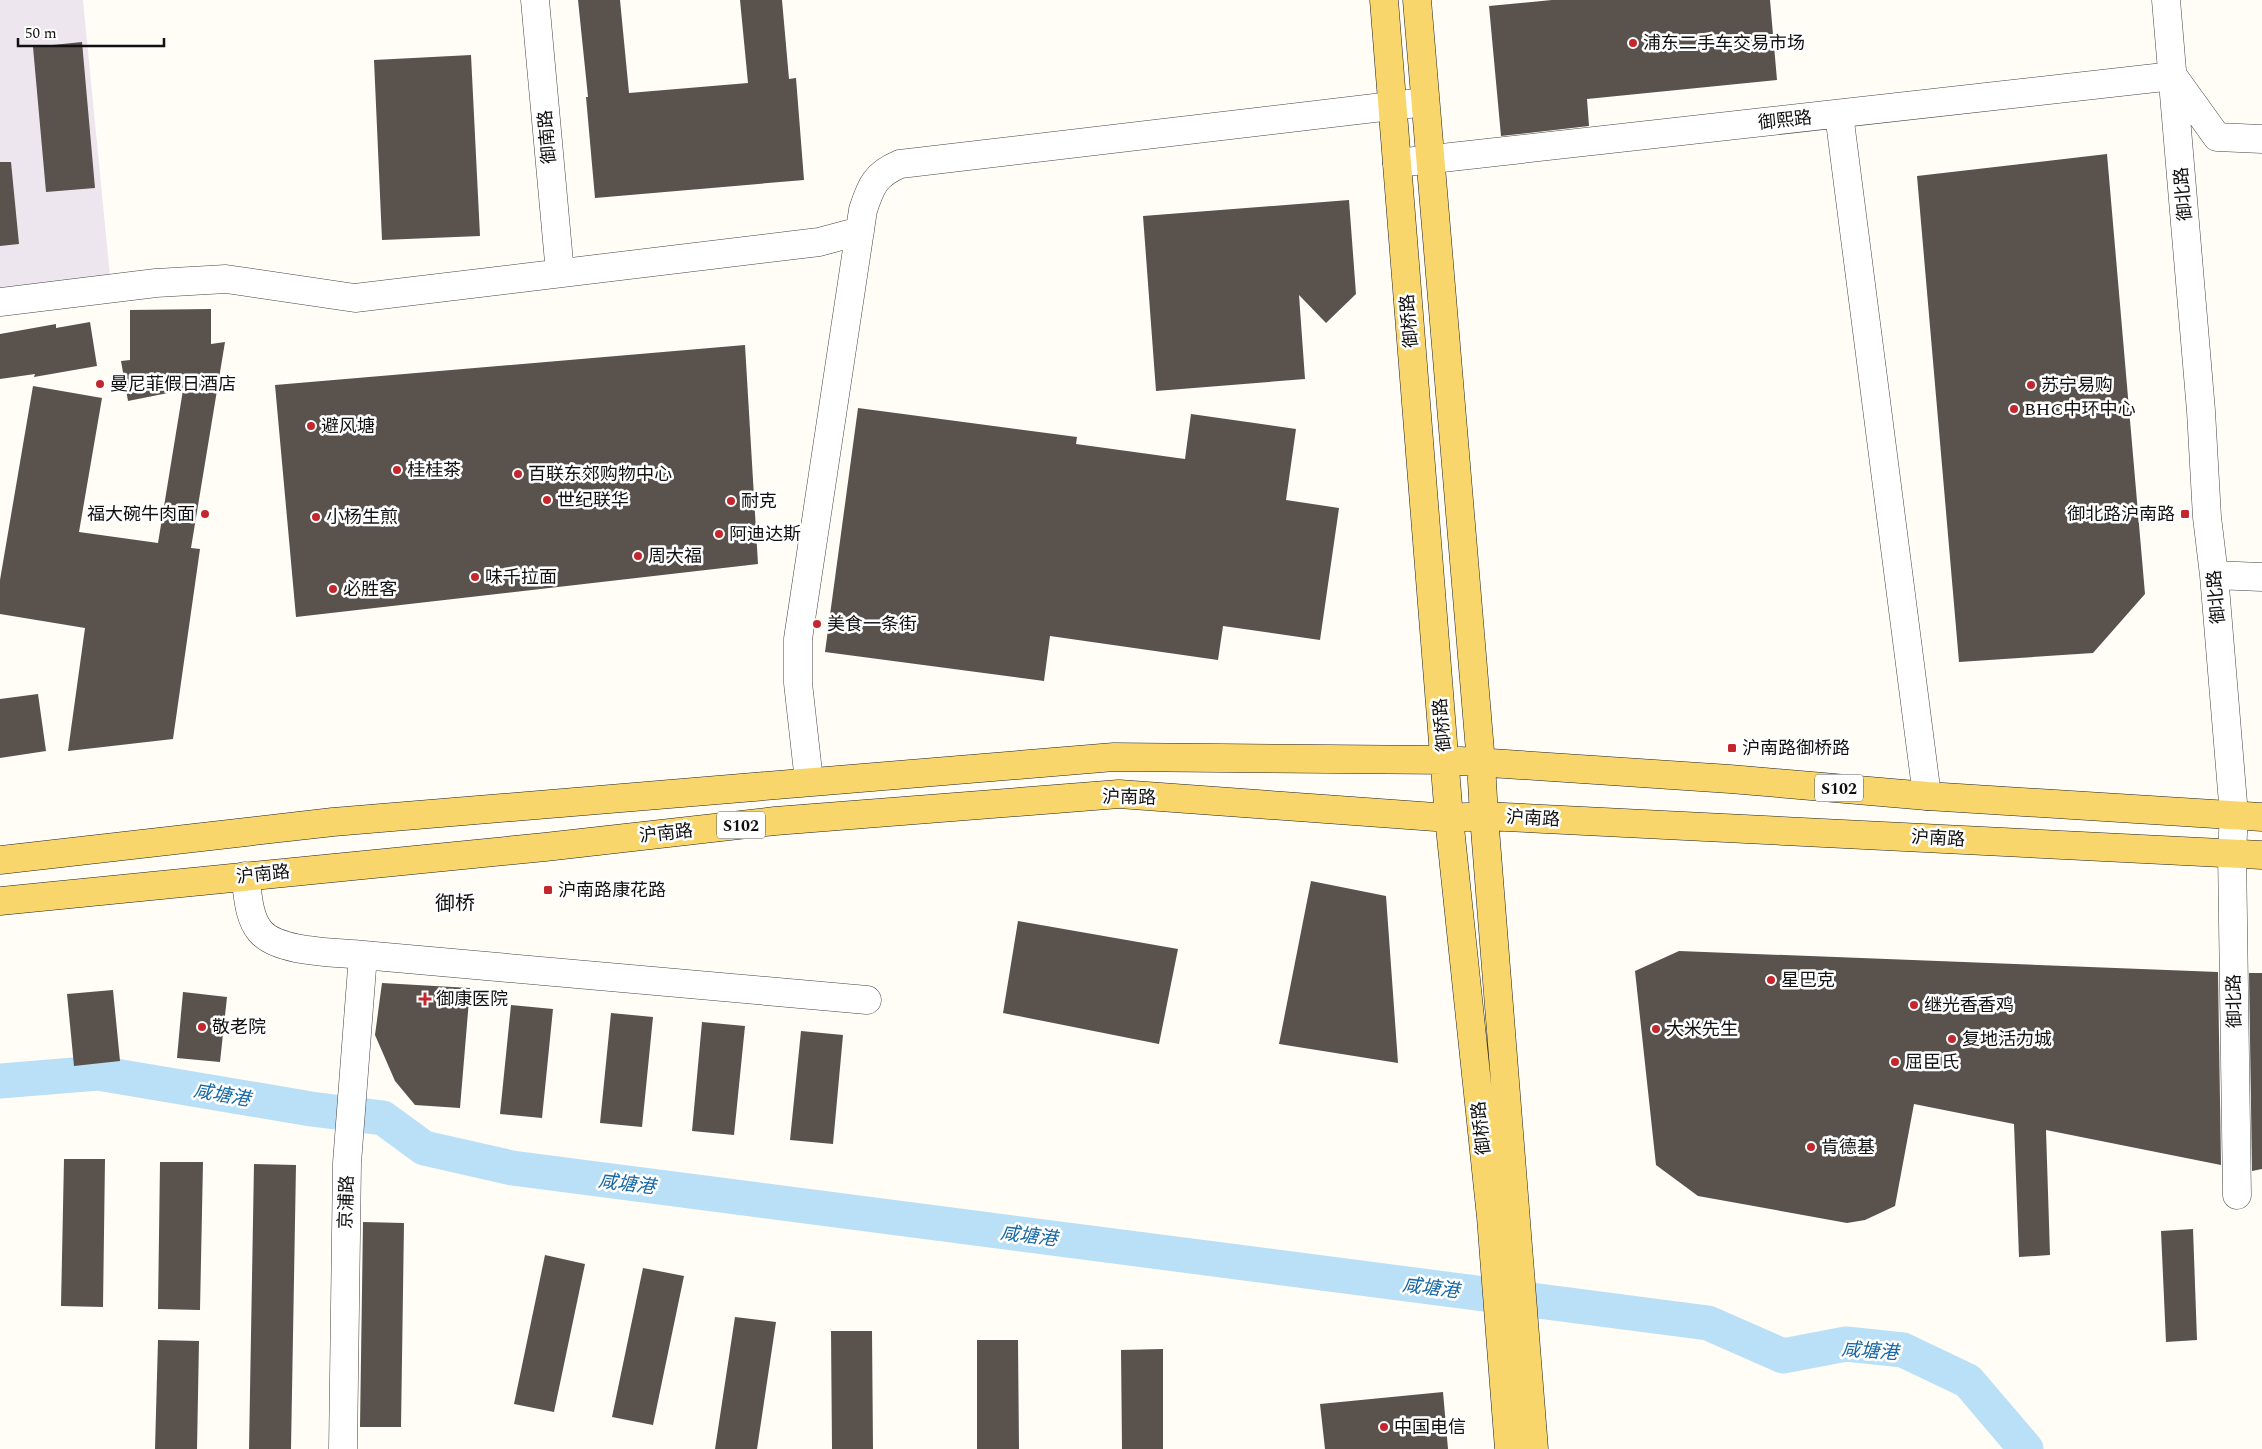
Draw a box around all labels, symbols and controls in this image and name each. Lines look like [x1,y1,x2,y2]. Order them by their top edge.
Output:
scale bar [18,15,164,47]
text: 50 m [25,22,57,45]
place label: 浦东二手车交易市场 [1643,30,1805,57]
marker: 浦东二手车交易市场 [1627,37,1639,49]
street label: 御熙路 [1757,104,1813,137]
street label: 御南路 [532,109,563,165]
street label: 御北路 [2168,166,2199,222]
street label: 御桥路 [1394,293,1425,349]
place label: 曼尼菲假日酒店 [110,371,236,398]
place label: 苏宁易购 [2041,372,2113,399]
marker: 曼尼菲假日酒店 [94,378,106,390]
marker: 苏宁易购 [2025,379,2037,391]
place label: BHC中环中心 [2024,396,2136,423]
marker: BHC中环中心 [2008,403,2020,415]
place label: 避风塘 [321,413,375,440]
marker: 避风塘 [305,420,317,432]
place label: 桂桂茶 [407,457,461,484]
place label: 百联东郊购物中心 [528,461,672,488]
marker: 桂桂茶 [391,464,403,476]
marker: 百联东郊购物中心 [512,468,524,480]
place label: 世纪联华 [557,487,629,514]
place label: 耐克 [741,488,777,515]
marker: 世纪联华 [541,494,553,506]
marker: 耐克 [725,495,737,507]
place label: 福大碗牛肉面 [87,501,195,528]
place label: 御北路沪南路 [2067,501,2175,528]
place label: 小杨生煎 [326,504,398,531]
marker: 福大碗牛肉面 [199,508,211,520]
marker: 御北路沪南路 [2179,508,2191,520]
marker: 小杨生煎 [310,511,322,523]
place label: 阿迪达斯 [729,521,801,548]
marker: 阿迪达斯 [713,528,725,540]
place label: 周大福 [648,543,702,570]
marker: 周大福 [632,550,644,562]
place label: 味千拉面 [485,564,557,591]
street label: 御北路 [2201,569,2232,625]
marker: 味千拉面 [469,571,481,583]
place label: 必胜客 [343,576,397,603]
marker: 必胜客 [327,583,339,595]
place label: 美食一条街 [827,611,917,638]
marker: 美食一条街 [811,618,823,630]
street label: 御桥路 [1427,697,1458,753]
place label: 沪南路御桥路 [1742,735,1850,762]
marker: 沪南路御桥路 [1726,742,1738,754]
road number: S102 [1815,774,1863,801]
street label: 沪南路 [1102,784,1156,811]
street label: 沪南路 [1505,804,1561,833]
road number: S102 [717,812,765,838]
street label: 沪南路 [638,817,694,850]
street label: 沪南路 [1910,824,1966,853]
street label: 沪南路 [235,858,291,891]
place label: 沪南路康花路 [558,877,666,904]
marker: 沪南路康花路 [542,884,554,896]
district label: 御桥 [435,889,475,919]
place label: 星巴克 [1781,967,1835,994]
marker: 星巴克 [1765,974,1777,986]
street label: 御北路 [2221,974,2248,1028]
place label: 御康医院 [436,986,508,1013]
marker: 御康医院 [418,992,432,1006]
place label: 继光香香鸡 [1924,992,2014,1019]
marker: 继光香香鸡 [1908,999,1920,1011]
place label: 敬老院 [212,1014,266,1041]
place label: 大米先生 [1666,1016,1738,1043]
marker: 敬老院 [196,1021,208,1033]
marker: 大米先生 [1650,1023,1662,1035]
place label: 复地活力城 [1962,1026,2052,1053]
marker: 复地活力城 [1946,1033,1958,1045]
place label: 屈臣氏 [1905,1049,1959,1076]
marker: 屈臣氏 [1889,1056,1901,1068]
water label: 咸塘港 [191,1076,255,1115]
street label: 御桥路 [1465,1100,1498,1156]
place label: 肯德基 [1821,1134,1875,1161]
marker: 肯德基 [1805,1141,1817,1153]
water label: 咸塘港 [597,1167,660,1203]
street label: 京浦路 [332,1175,361,1229]
water label: 咸塘港 [999,1219,1062,1255]
water label: 咸塘港 [1401,1271,1464,1307]
water label: 咸塘港 [1840,1335,1902,1368]
place label: 中国电信 [1394,1414,1466,1441]
marker: 中国电信 [1378,1421,1390,1433]

